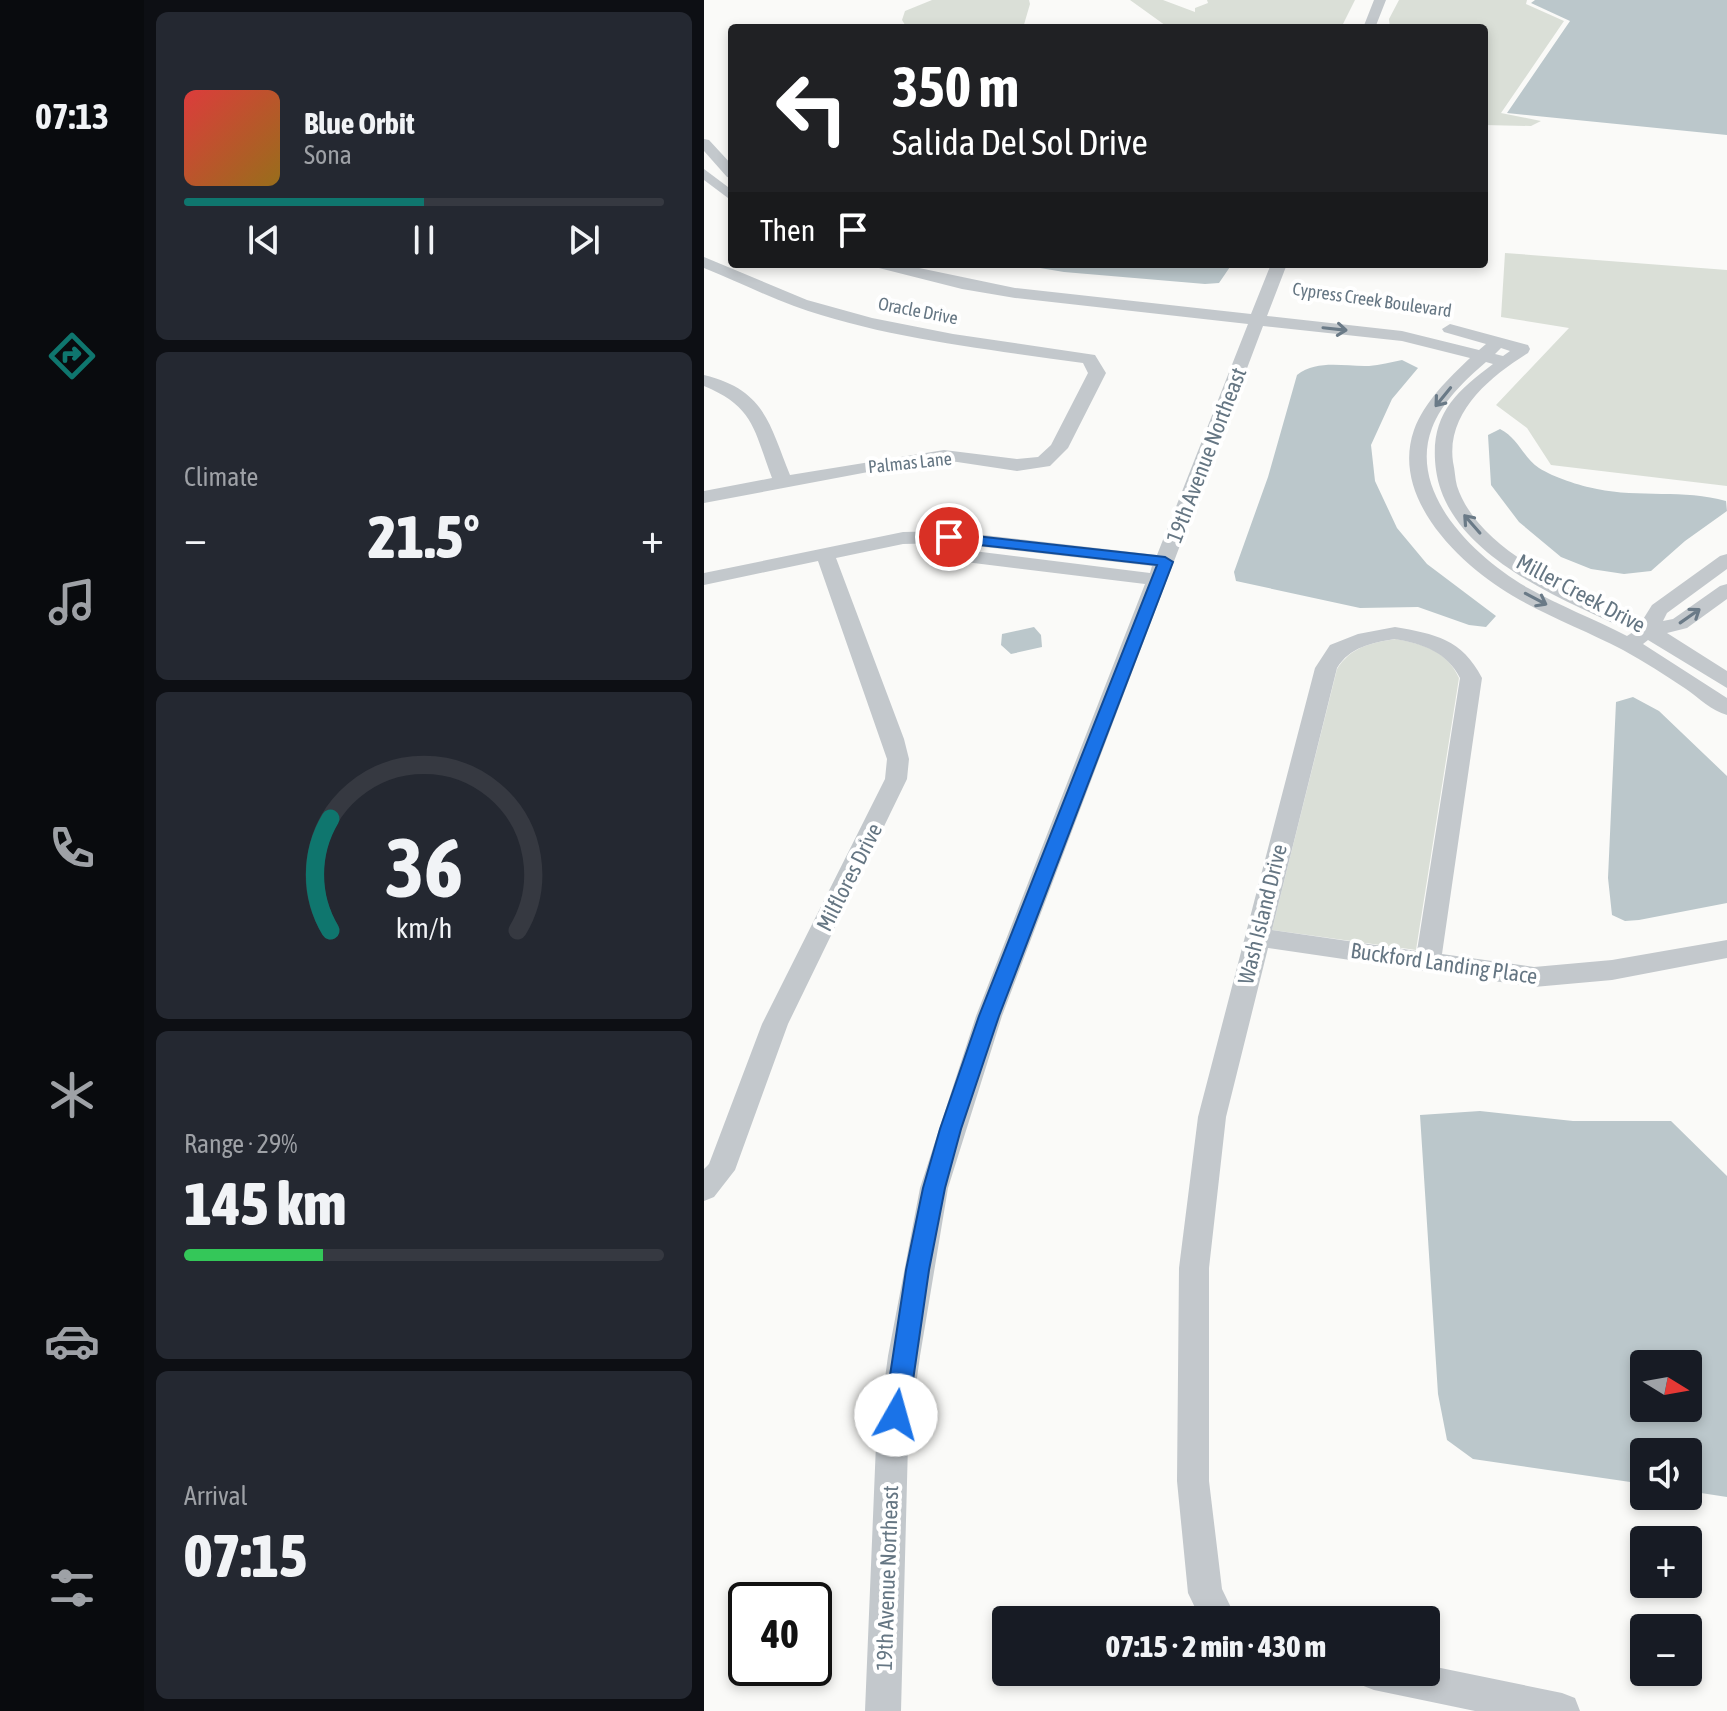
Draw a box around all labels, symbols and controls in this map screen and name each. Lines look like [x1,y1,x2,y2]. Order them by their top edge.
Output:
text: 350 m [892,55,1019,119]
icon: left [760,56,864,160]
text: 07:13 [35,95,109,137]
text: Blue Orbit [304,106,415,140]
text: Salida Del Sol Drive [892,121,1148,163]
text: Sona [304,140,352,170]
icon: arrive [831,208,875,252]
text: Then [760,213,815,247]
icon: previous [242,218,286,262]
icon: pause [402,218,446,262]
icon: next [562,218,606,262]
street label: Cypress Creek Boulevard [1291,278,1453,321]
street label: Oracle Drive [876,293,960,329]
one-way arrow [1322,321,1348,336]
icon: directions [44,328,100,384]
street label: 19th Avenue Northeast [1161,364,1251,546]
one-way arrow [1435,386,1452,407]
street label: Palmas Lane [867,448,953,477]
text: Climate [184,462,258,492]
text: 21.5° [368,502,480,571]
pin [915,503,983,571]
text: − [184,512,207,562]
text: + [641,512,664,562]
one-way arrow [1463,514,1481,534]
icon: arrive [927,515,971,559]
street label: Miller Creek Drive [1512,548,1650,638]
icon: music [44,574,100,630]
one-way arrow [1524,592,1547,608]
one-way arrow [1678,608,1700,625]
text: 36 [385,819,463,915]
street label: Milflores Drive [811,819,887,935]
icon: phone [44,820,100,876]
street label: Wash Island Drive [1232,841,1292,987]
text: km/h [396,912,452,945]
street label: Buckford Landing Place [1349,937,1539,989]
icon: climate [44,1067,100,1123]
text: Range · 29% [184,1129,297,1159]
text: 145 km [184,1169,346,1238]
icon: car [44,1313,100,1369]
north arrow [1630,1350,1702,1422]
map controls [1630,1350,1702,1686]
position arrow [854,1373,938,1457]
button: sound [1630,1438,1702,1510]
text: Arrival [184,1481,248,1511]
street label: 19th Avenue Northeast [871,1485,903,1671]
text: 07:15 [184,1521,307,1590]
button: + [1630,1526,1702,1598]
icon: filters [44,1560,100,1616]
speed limit sign: 40 [728,1582,832,1686]
button: − [1630,1614,1702,1686]
text: 07:15 · 2 min · 430 m [1106,1629,1326,1663]

